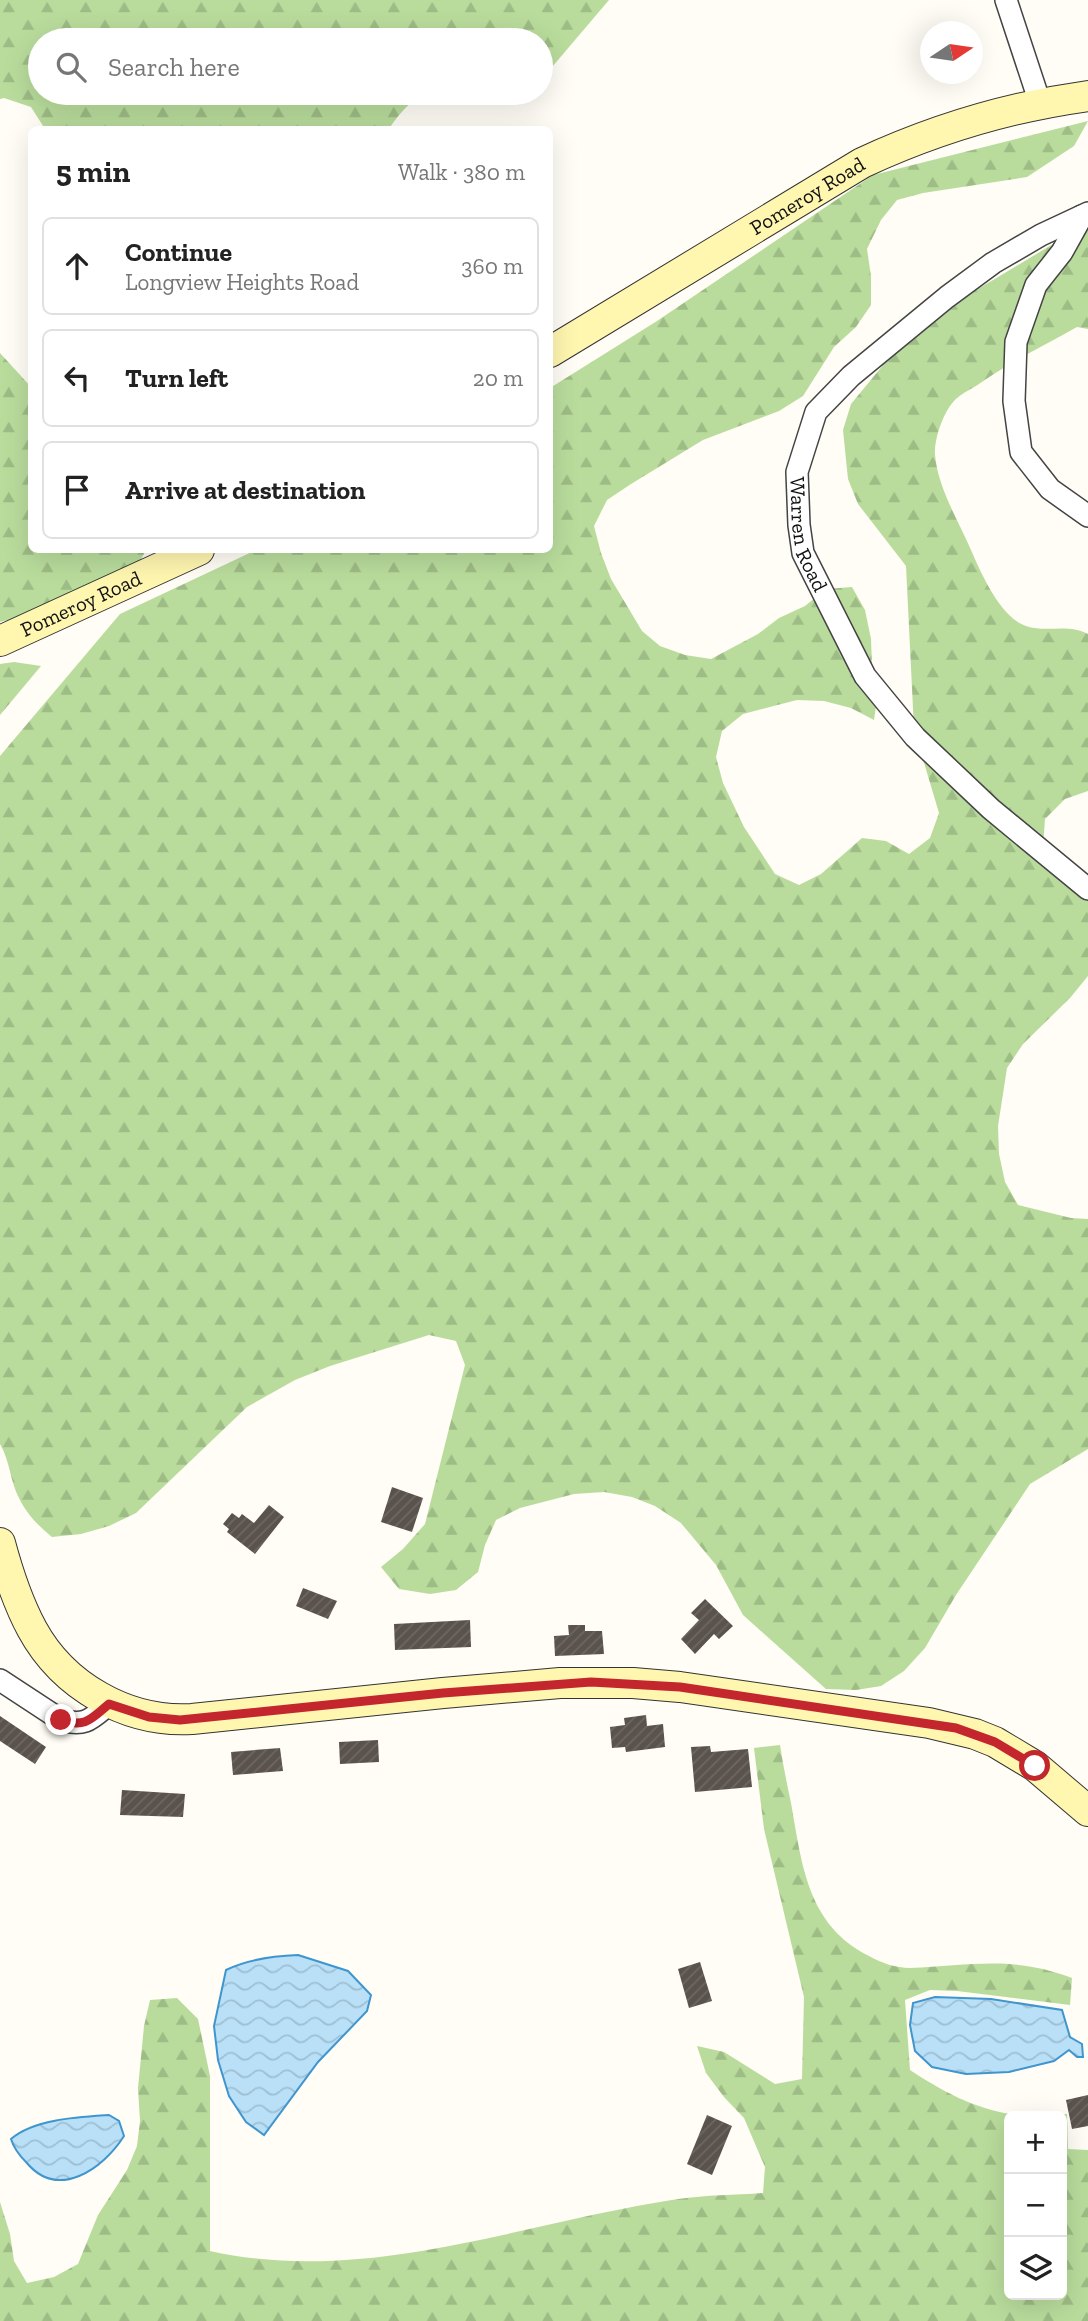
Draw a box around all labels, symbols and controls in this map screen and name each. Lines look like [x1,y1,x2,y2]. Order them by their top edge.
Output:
north arrow [920,21,983,84]
search box [28,28,553,105]
icon: search [52,48,90,86]
text: Search here [108,51,240,83]
street label: Pomeroy Road [745,151,870,240]
text: 5 min [56,154,130,190]
text: Walk · 380 m [398,158,525,186]
text: Continue [125,236,232,268]
icon: ahead [58,247,96,285]
text: 360 m [461,252,523,280]
text: Longview Heights Road [125,268,359,296]
icon: left [58,359,96,397]
text: Turn left [125,362,228,394]
text: 20 m [473,364,523,392]
icon: arrive [58,471,96,509]
text: Arrive at destination [125,474,365,506]
street label: Warren Road [785,476,834,596]
street label: Pomeroy Road [16,565,145,642]
route end [45,1704,76,1735]
route start [1019,1750,1050,1781]
map controls [1004,2111,1067,2300]
button: + [1004,2111,1067,2174]
button: − [1004,2174,1067,2237]
button: layers [1004,2237,1067,2300]

